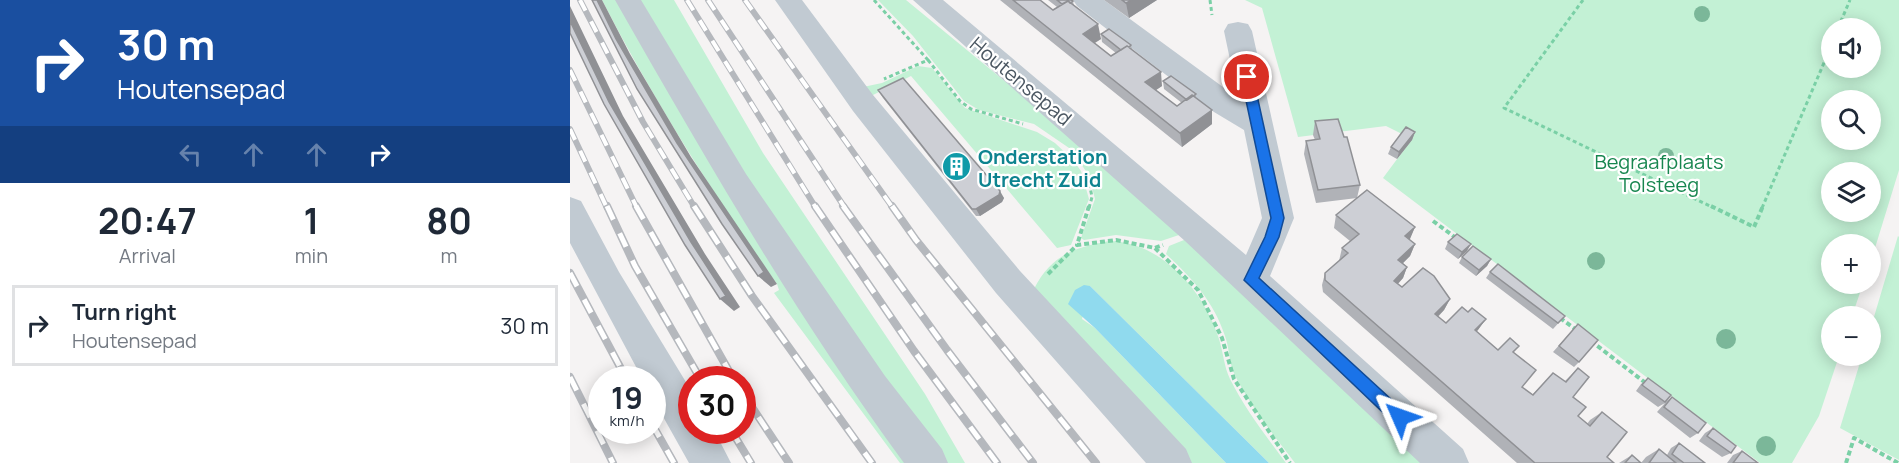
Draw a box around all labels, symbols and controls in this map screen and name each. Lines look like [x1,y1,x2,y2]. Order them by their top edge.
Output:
text: 30 m [117,15,215,73]
map controls [1821,18,1881,366]
button: sound [1821,18,1881,78]
icon: right [18,24,96,102]
street label: Houtensepad [964,30,1078,132]
pin [1221,51,1272,102]
icon: arrive [1230,60,1263,93]
text: Houtensepad [117,70,286,107]
button: search [1821,90,1881,150]
icon: left [174,138,207,171]
icon: ahead [237,138,270,171]
icon: ahead [300,138,333,171]
icon: right [363,138,396,171]
place label: Onderstation Utrecht Zuid [978,143,1107,193]
park label: Begraafplaats Tolsteeg [1594,148,1724,198]
building icon: Onderstation Utrecht Zuid [941,151,973,183]
button: layers [1821,162,1881,222]
text: 20:47 [98,196,197,245]
text: 1 [304,196,319,245]
text: 80 [426,196,472,245]
button: + [1821,234,1881,294]
text: Arrival [119,242,176,269]
text: min [295,242,328,269]
text: m [441,242,458,269]
text: Turn right [72,297,177,327]
button: − [1821,306,1881,366]
icon: right [21,309,54,342]
text: 30 m [500,311,549,341]
text: Houtensepad [72,327,197,354]
speed limit sign: 30 [678,366,756,444]
text: 19 [611,377,643,418]
position arrow [1368,385,1432,449]
text: km/h [610,410,644,431]

